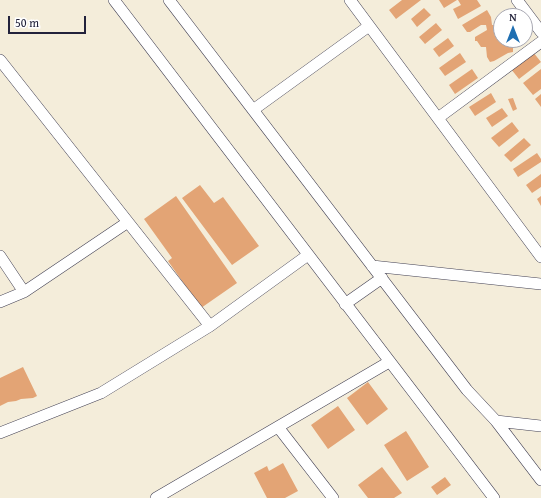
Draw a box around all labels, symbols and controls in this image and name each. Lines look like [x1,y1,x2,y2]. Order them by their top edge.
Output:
scale bar [10,8,88,34]
north arrow [493,8,533,48]
text: N [509,9,517,25]
text: 50 m [15,14,39,31]

